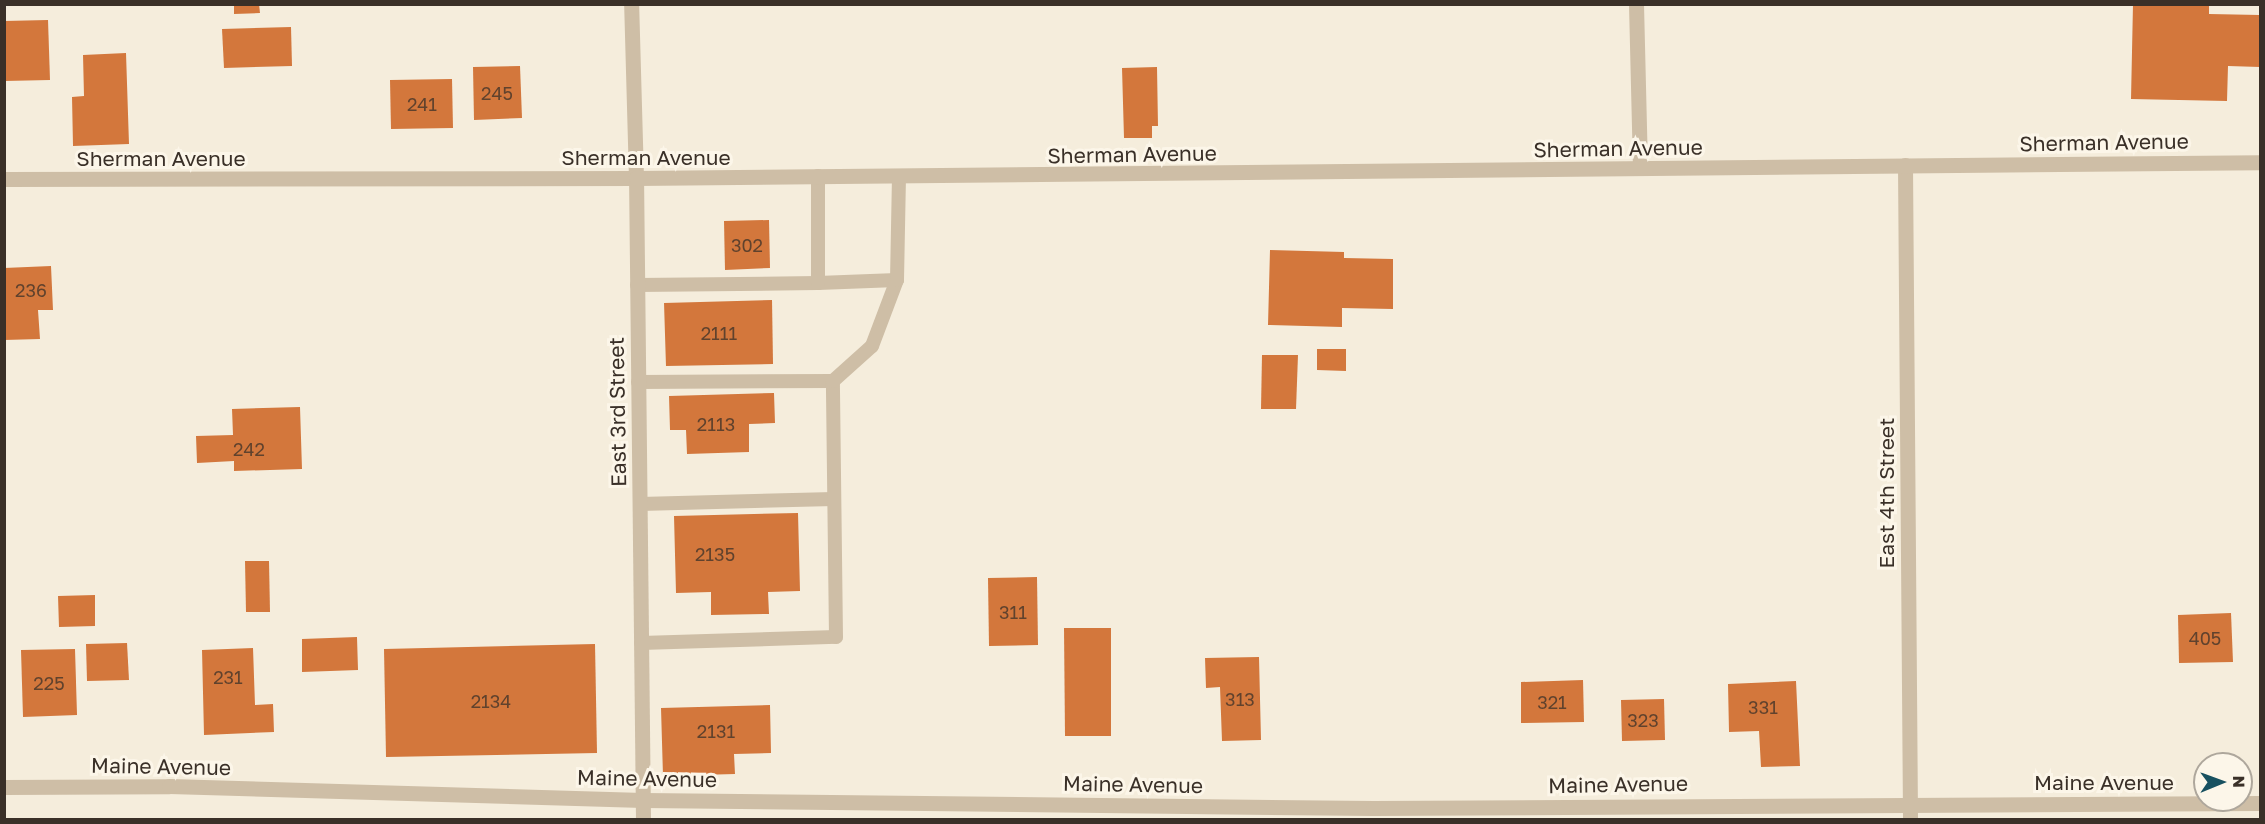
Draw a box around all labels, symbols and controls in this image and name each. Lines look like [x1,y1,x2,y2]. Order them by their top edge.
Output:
house number: 245 [481,82,513,104]
house number: 241 [407,93,437,115]
street label: Sherman Avenue [2019,128,2189,156]
street label: Sherman Avenue [1533,134,1703,162]
street label: Sherman Avenue [1047,140,1217,168]
street label: Sherman Avenue [561,144,731,170]
street label: Sherman Avenue [76,145,246,171]
house number: 302 [731,234,763,256]
house number: 236 [15,279,47,301]
house number: 2111 [701,322,737,344]
street label: East 3rd Street [603,337,631,487]
house number: 2113 [697,413,735,435]
street label: East 4th Street [1873,418,1899,568]
house number: 242 [233,438,265,460]
house number: 2135 [695,543,735,565]
house number: 311 [999,601,1027,623]
house number: 405 [2189,627,2221,649]
house number: 231 [213,666,243,688]
house number: 225 [33,672,65,694]
house number: 313 [1225,688,1255,710]
house number: 2134 [471,690,511,712]
house number: 321 [1537,691,1567,713]
house number: 331 [1748,696,1778,718]
house number: 323 [1627,709,1659,731]
house number: 2131 [697,720,735,742]
street label: Maine Avenue [91,752,231,780]
north arrow [2193,752,2253,812]
street label: Maine Avenue [577,764,717,792]
street label: Maine Avenue [2034,769,2174,795]
street label: Maine Avenue [1063,770,1203,798]
street label: Maine Avenue [1548,770,1688,798]
text: N [2229,775,2249,788]

